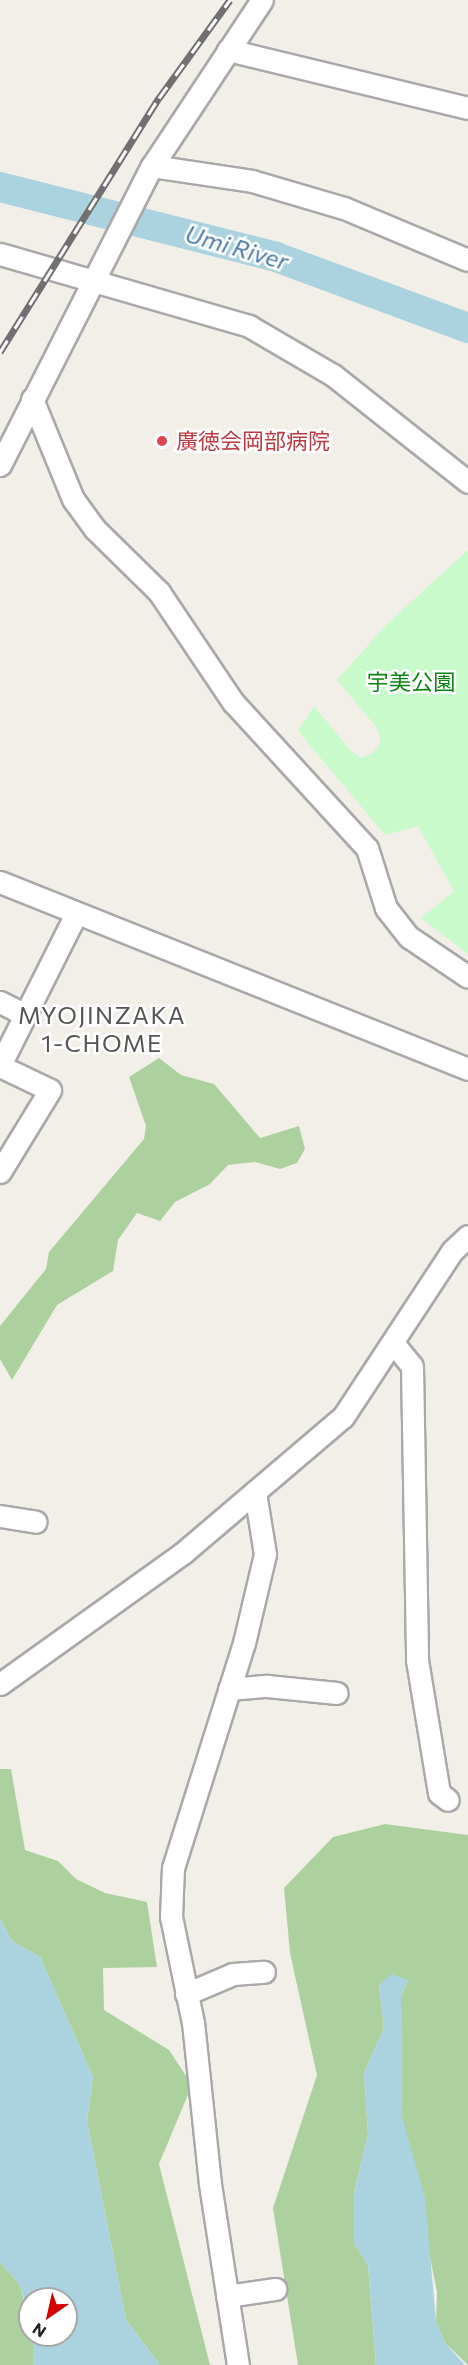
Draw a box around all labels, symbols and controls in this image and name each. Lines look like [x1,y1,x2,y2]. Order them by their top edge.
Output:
water label: Umi River [182,219,292,275]
place label: 廣徳会岡部病院 [176,428,330,454]
marker: 廣徳会岡部病院 [153,432,171,450]
park label: 宇美公園 [367,669,455,695]
district label: MYOJINZAKA 1-CHOME [18,1001,186,1057]
north arrow [18,2287,78,2347]
text: N [28,2319,49,2342]

